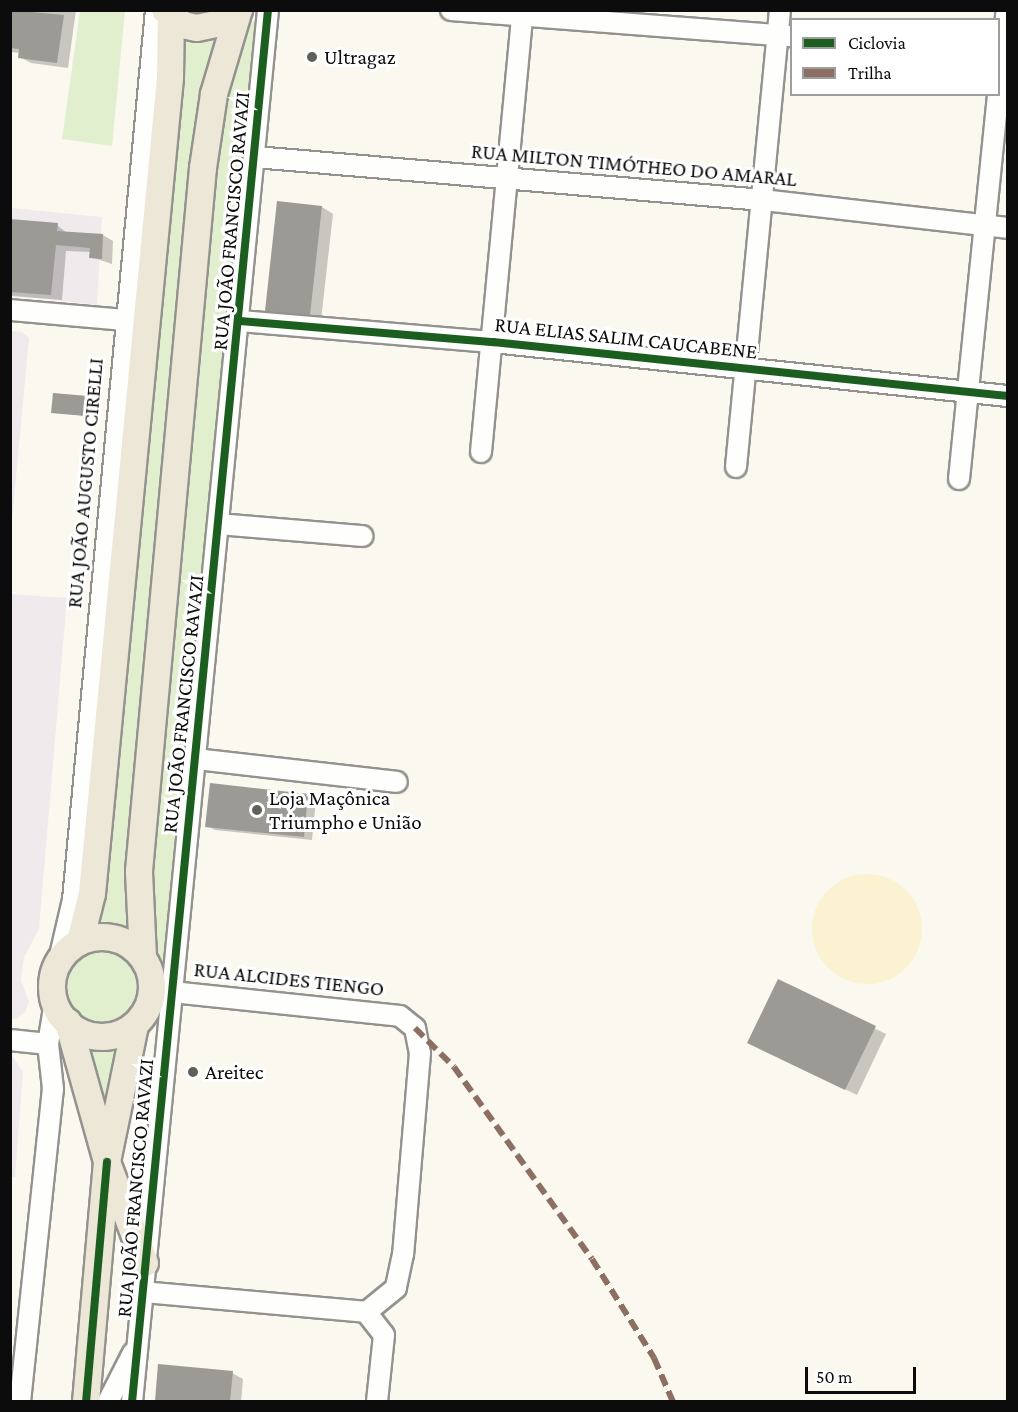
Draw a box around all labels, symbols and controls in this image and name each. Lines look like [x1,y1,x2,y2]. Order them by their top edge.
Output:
legend [790,18,1000,96]
text: Ciclovia [848,33,906,53]
place label: Ultragaz [324,44,396,70]
marker: Ultragaz [305,50,319,64]
text: Trilha [848,63,892,83]
street label: RUA JOÃO FRANCISCO RAVAZI [207,91,255,351]
street label: RUA MILTON TIMÓTHEO DO AMARAL [470,138,798,192]
street label: RUA ELIAS SALIM CAUCABENE [493,312,759,364]
street label: RUA JOÃO AUGUSTO CIRELLI [62,357,108,609]
street label: RUA JOÃO FRANCISCO RAVAZI [157,574,209,834]
place label: Loja Maçônica Triumpho e União [269,785,422,835]
marker: Loja Maçônica Triumpho e União [250,803,264,817]
street label: RUA ALCIDES TIENGO [193,956,385,1002]
street label: RUA JOÃO FRANCISCO RAVAZI [111,1058,159,1318]
place label: Areitec [205,1059,263,1085]
marker: Areitec [186,1065,200,1079]
scale bar [808,1355,919,1393]
text: 50 m [816,1367,853,1387]

